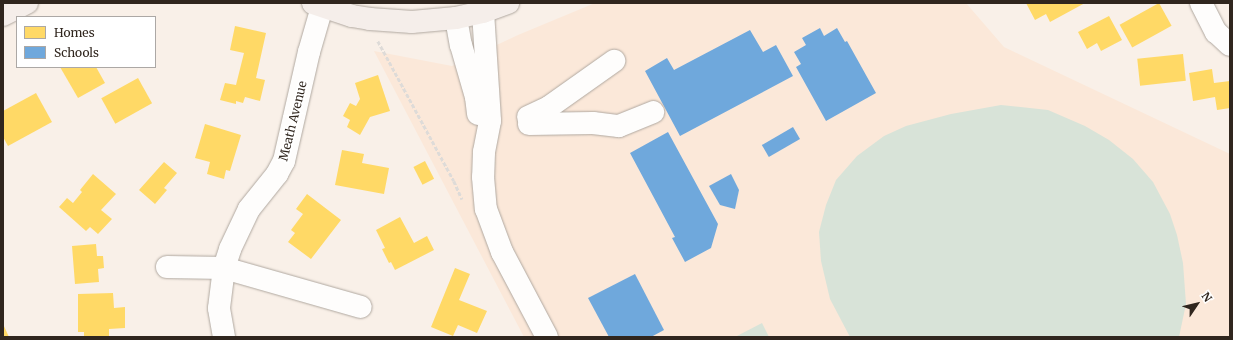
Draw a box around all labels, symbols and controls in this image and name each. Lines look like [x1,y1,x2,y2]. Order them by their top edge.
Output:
legend [16,16,156,68]
text: Homes [54,25,95,40]
text: Schools [54,45,99,60]
street label: Meath Avenue [276,80,310,162]
north arrow [1177,284,1217,324]
text: N [1199,290,1215,305]

